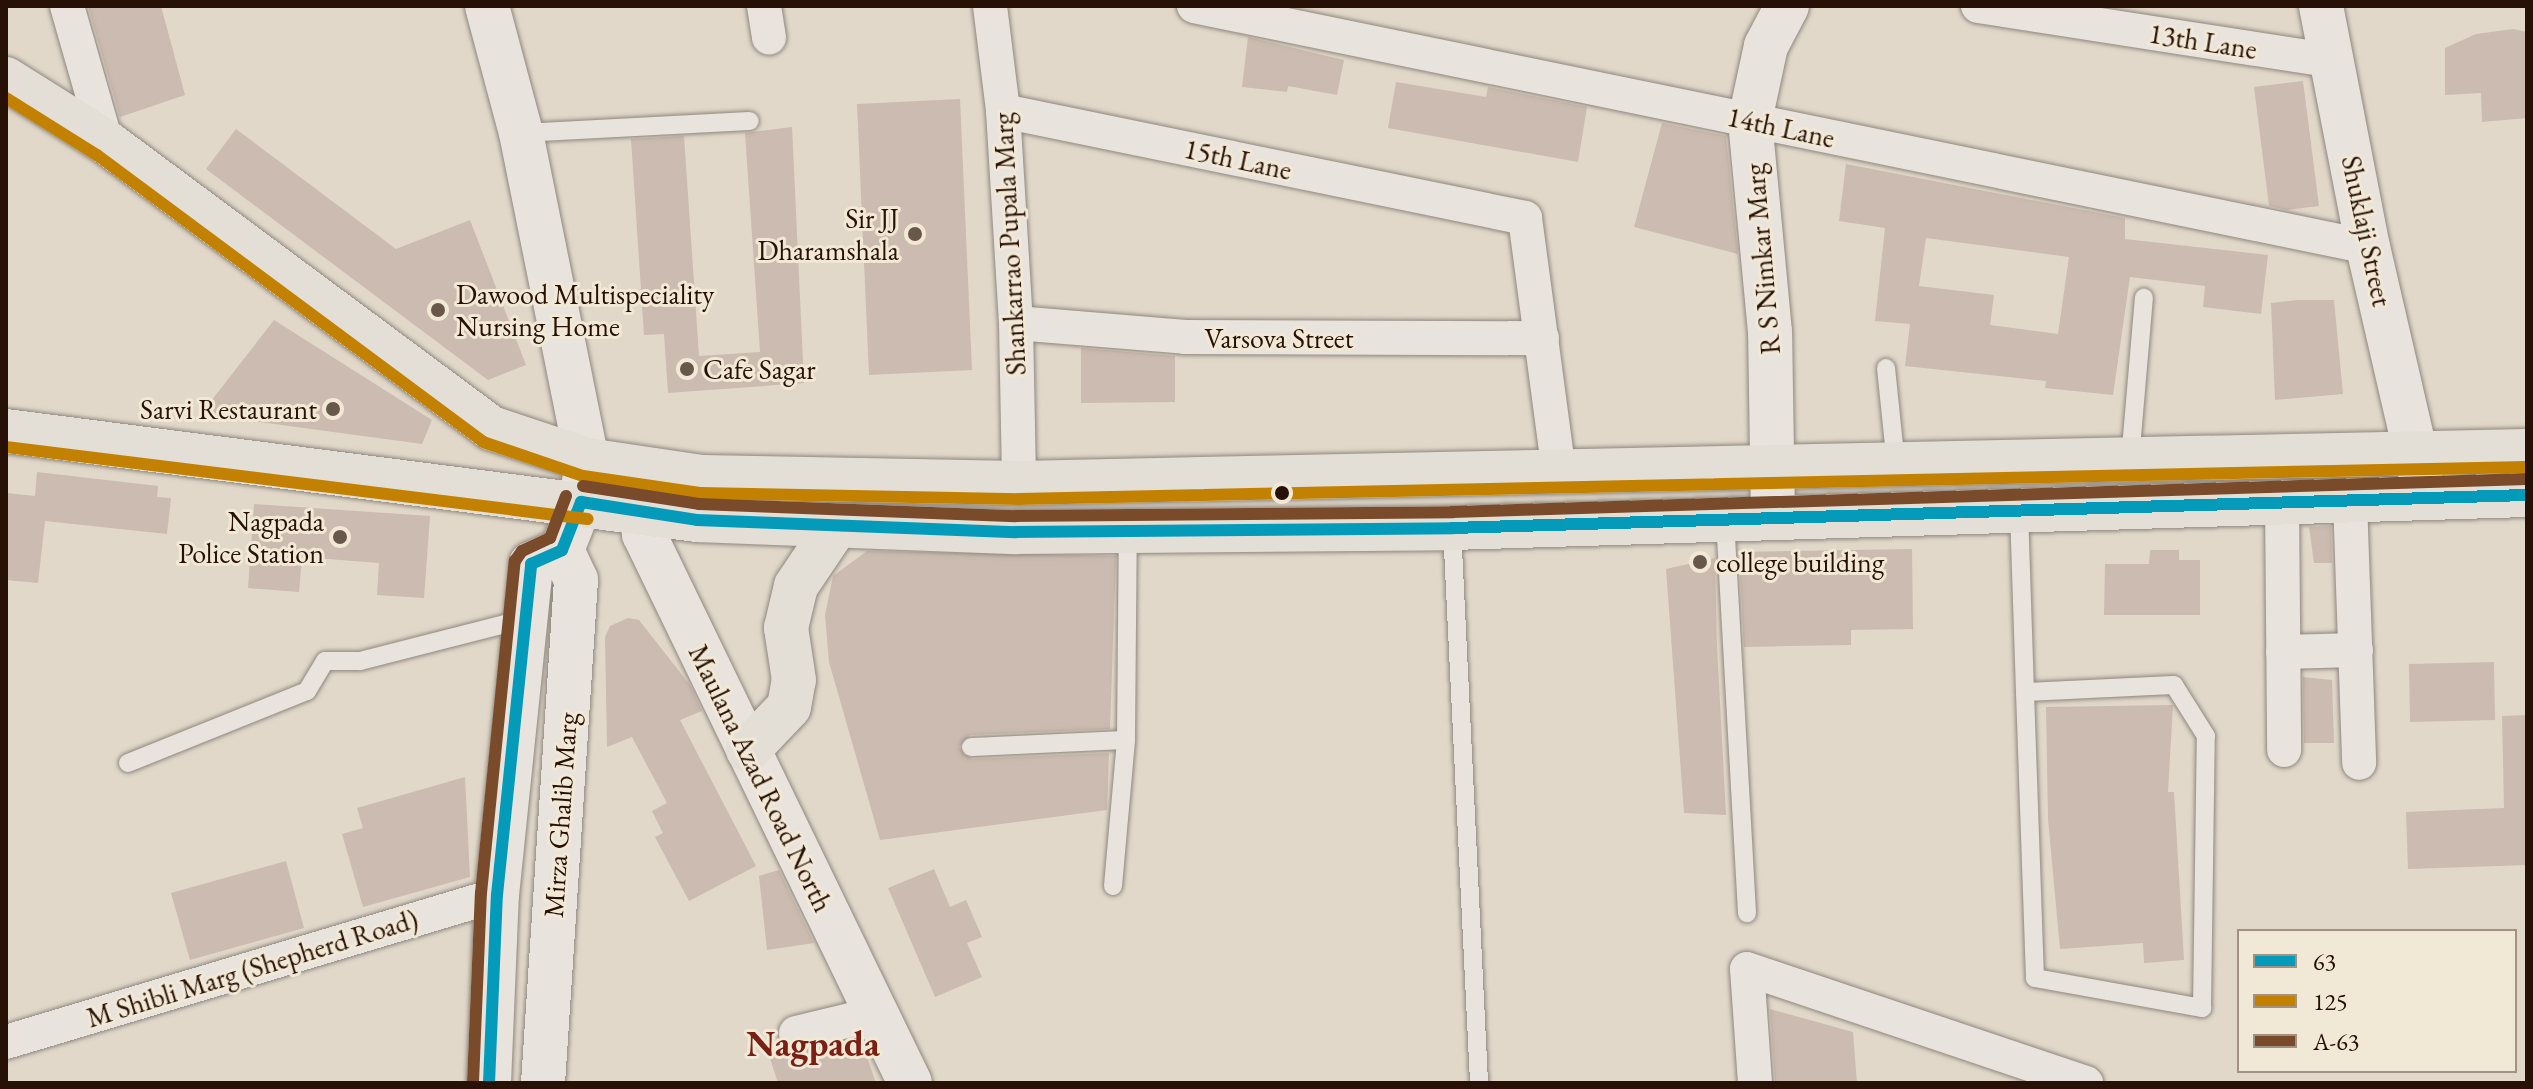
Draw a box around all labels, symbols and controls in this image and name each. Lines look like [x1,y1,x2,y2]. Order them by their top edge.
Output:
street label: 13th Lane [2147,16,2259,66]
street label: 14th Lane [1724,99,1838,155]
street label: Shankarrao Pupala Marg [985,112,1033,376]
street label: 15th Lane [1181,131,1295,187]
street label: Shuklaji Street [2335,153,2399,309]
street label: R S Nimkar Marg [1737,162,1787,356]
place label: Sir JJ Dharamshala [757,201,899,267]
marker: Sir JJ Dharamshala [906,225,924,243]
place label: Dawood Multispeciality Nursing Home [456,277,714,343]
marker: Dawood Multispeciality Nursing Home [427,299,449,321]
street label: Varsova Street [1204,321,1354,355]
place label: Cafe Sagar [703,352,816,386]
marker: Cafe Sagar [678,360,696,378]
place label: Sarvi Restaurant [140,392,317,426]
marker: Sarvi Restaurant [324,400,342,418]
unlabelled marker [1274,485,1290,501]
place label: Nagpada Police Station [178,504,324,570]
marker: Nagpada Police Station [331,528,349,546]
place label: college building [1716,545,1884,579]
marker: college building [1691,553,1709,571]
street label: Maulana Azad Road North [682,639,840,917]
street label: Mirza Ghalib Marg [536,711,584,919]
street label: M Shibli Marg (Shepherd Road) [82,902,422,1034]
legend [2237,929,2517,1073]
text: 63 [2313,946,2336,977]
text: 125 [2313,986,2348,1017]
district label: Nagpada [746,1022,880,1066]
text: A-63 [2313,1026,2359,1057]

